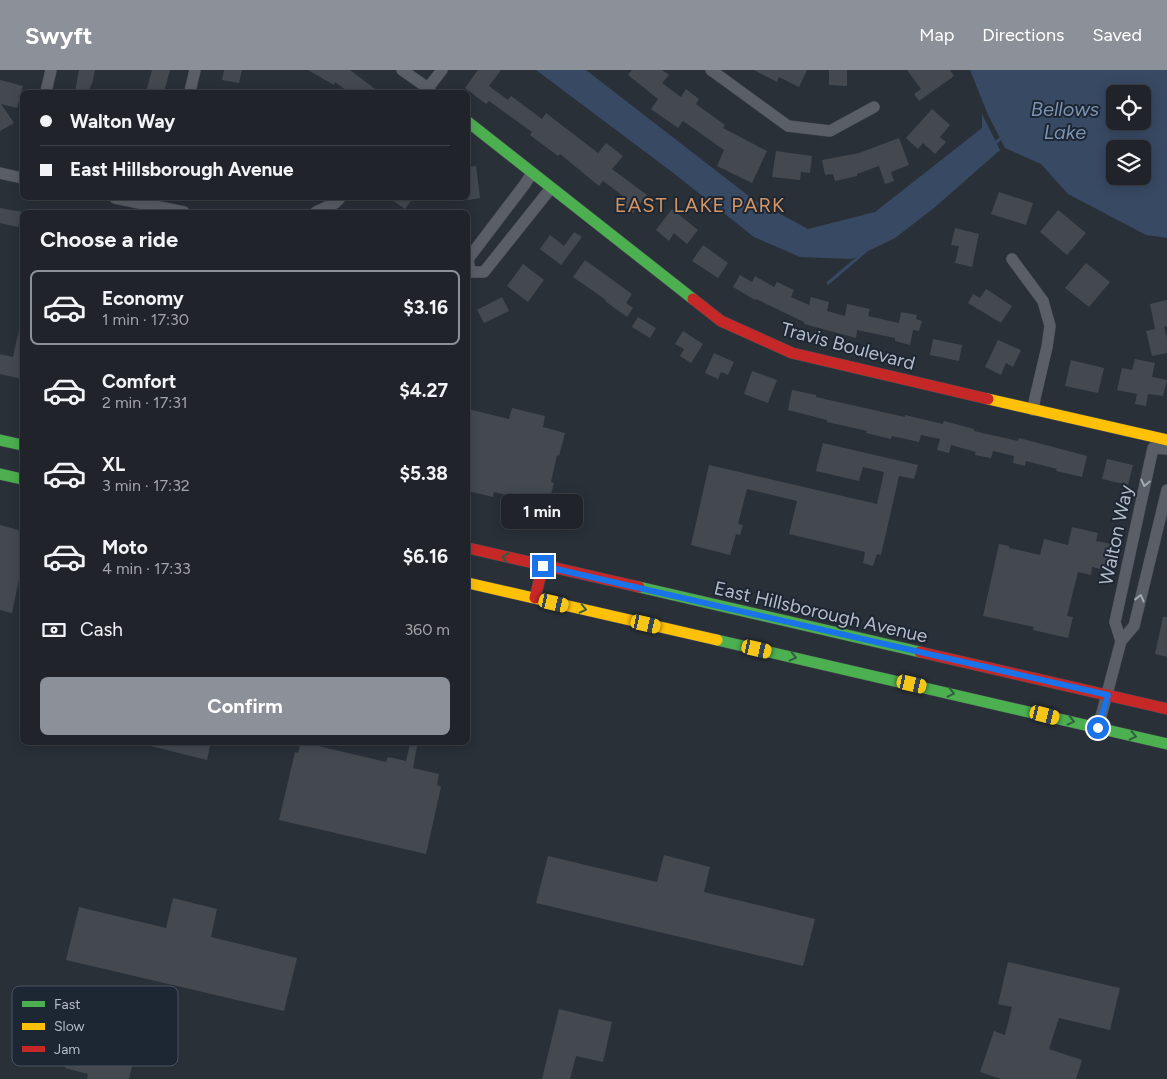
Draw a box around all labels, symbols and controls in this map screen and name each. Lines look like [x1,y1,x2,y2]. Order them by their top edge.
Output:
text: Swyft [25,21,93,50]
text: Map [919,24,954,46]
text: Directions [982,24,1064,46]
text: Saved [1092,24,1142,46]
map controls [1106,85,1151,185]
button: locate [1106,85,1151,130]
water label: Bellows Lake [1031,97,1100,144]
text: Walton Way [70,110,175,133]
button: layers [1106,140,1151,185]
text: East Hillsborough Avenue [70,158,294,181]
district label: EAST LAKE PARK [615,193,785,217]
text: Choose a ride [40,226,178,253]
icon: car [42,285,87,330]
text: Economy [102,287,184,310]
text: $3.16 [403,296,448,319]
text: 1 min · 17:30 [102,310,189,329]
street label: Travis Boulevard [778,317,918,375]
icon: car [42,368,87,413]
text: Comfort [102,370,177,393]
text: $4.27 [399,379,448,402]
text: 2 min · 17:31 [102,393,188,412]
icon: car [42,451,87,496]
text: XL [102,453,125,476]
text: $5.38 [400,462,448,485]
text: 3 min · 17:32 [102,476,190,495]
one-way arrow [1140,479,1151,488]
street label: Walton Way [1094,483,1138,587]
callout: 1 min [502,494,584,528]
text: 1 min [523,502,561,521]
icon: car [42,534,87,579]
text: Moto [102,536,148,559]
text: $6.16 [403,545,448,568]
one-way arrow [501,552,510,563]
route end [532,555,554,577]
text: 4 min · 17:33 [102,559,191,578]
street label: East Hillsborough Avenue [712,576,930,648]
car [537,592,570,614]
one-way arrow [1135,594,1145,602]
one-way arrow [579,603,587,614]
car [629,613,662,635]
icon: cash [40,616,68,644]
text: Cash [80,618,123,641]
text: 360 m [404,620,450,639]
car [740,638,773,660]
one-way arrow [788,651,797,662]
car [895,673,928,695]
button: Confirm [40,677,450,735]
one-way arrow [947,687,956,698]
car [1028,704,1061,726]
one-way arrow [1066,715,1075,726]
route start [1087,717,1109,739]
one-way arrow [1128,730,1137,741]
legend [12,986,178,1066]
text: Fast [54,996,80,1013]
text: Slow [54,1018,85,1035]
text: Jam [54,1041,80,1058]

